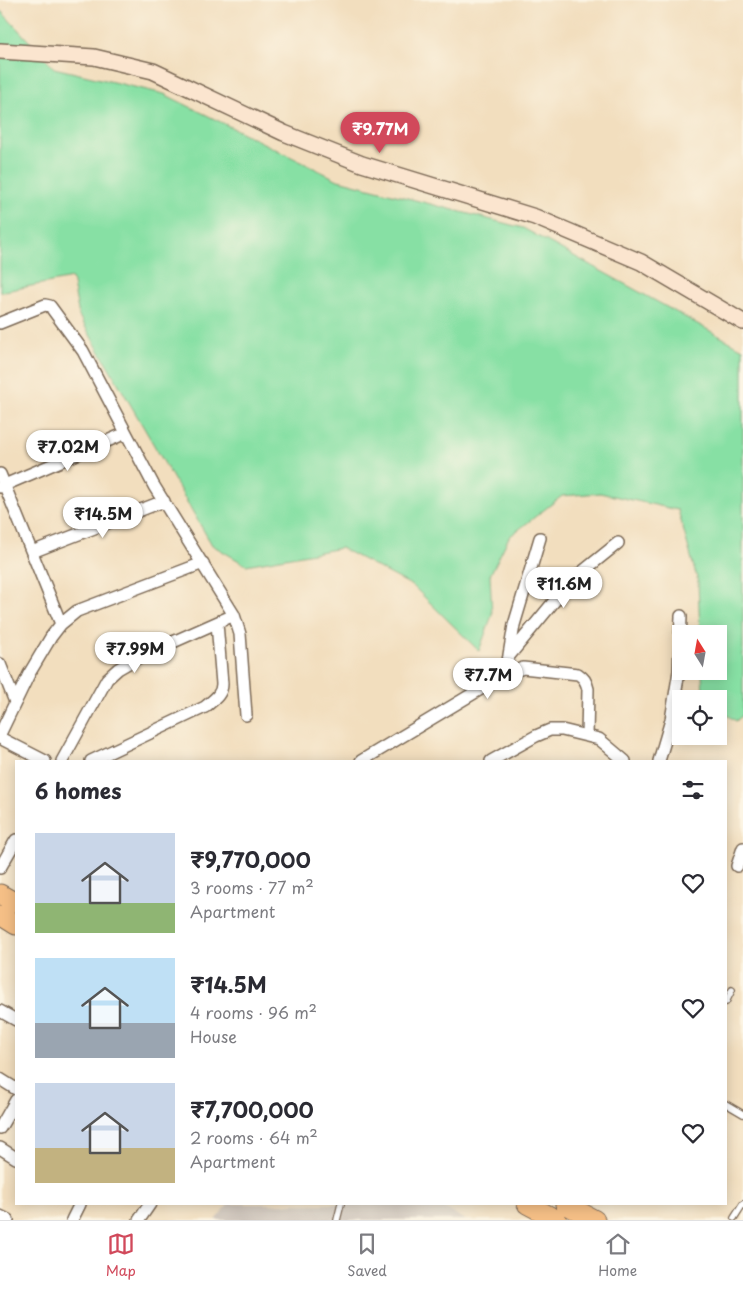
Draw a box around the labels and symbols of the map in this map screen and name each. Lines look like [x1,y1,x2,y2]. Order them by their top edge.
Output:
pin: ₹9.77M [339,112,421,154]
pin: ₹7.02M [27,430,109,472]
pin: ₹14.5M [62,496,144,539]
pin: ₹11.6M [523,566,605,609]
north arrow [672,625,728,680]
pin: ₹7.99M [94,632,176,674]
pin: ₹7.7M [453,658,523,700]

